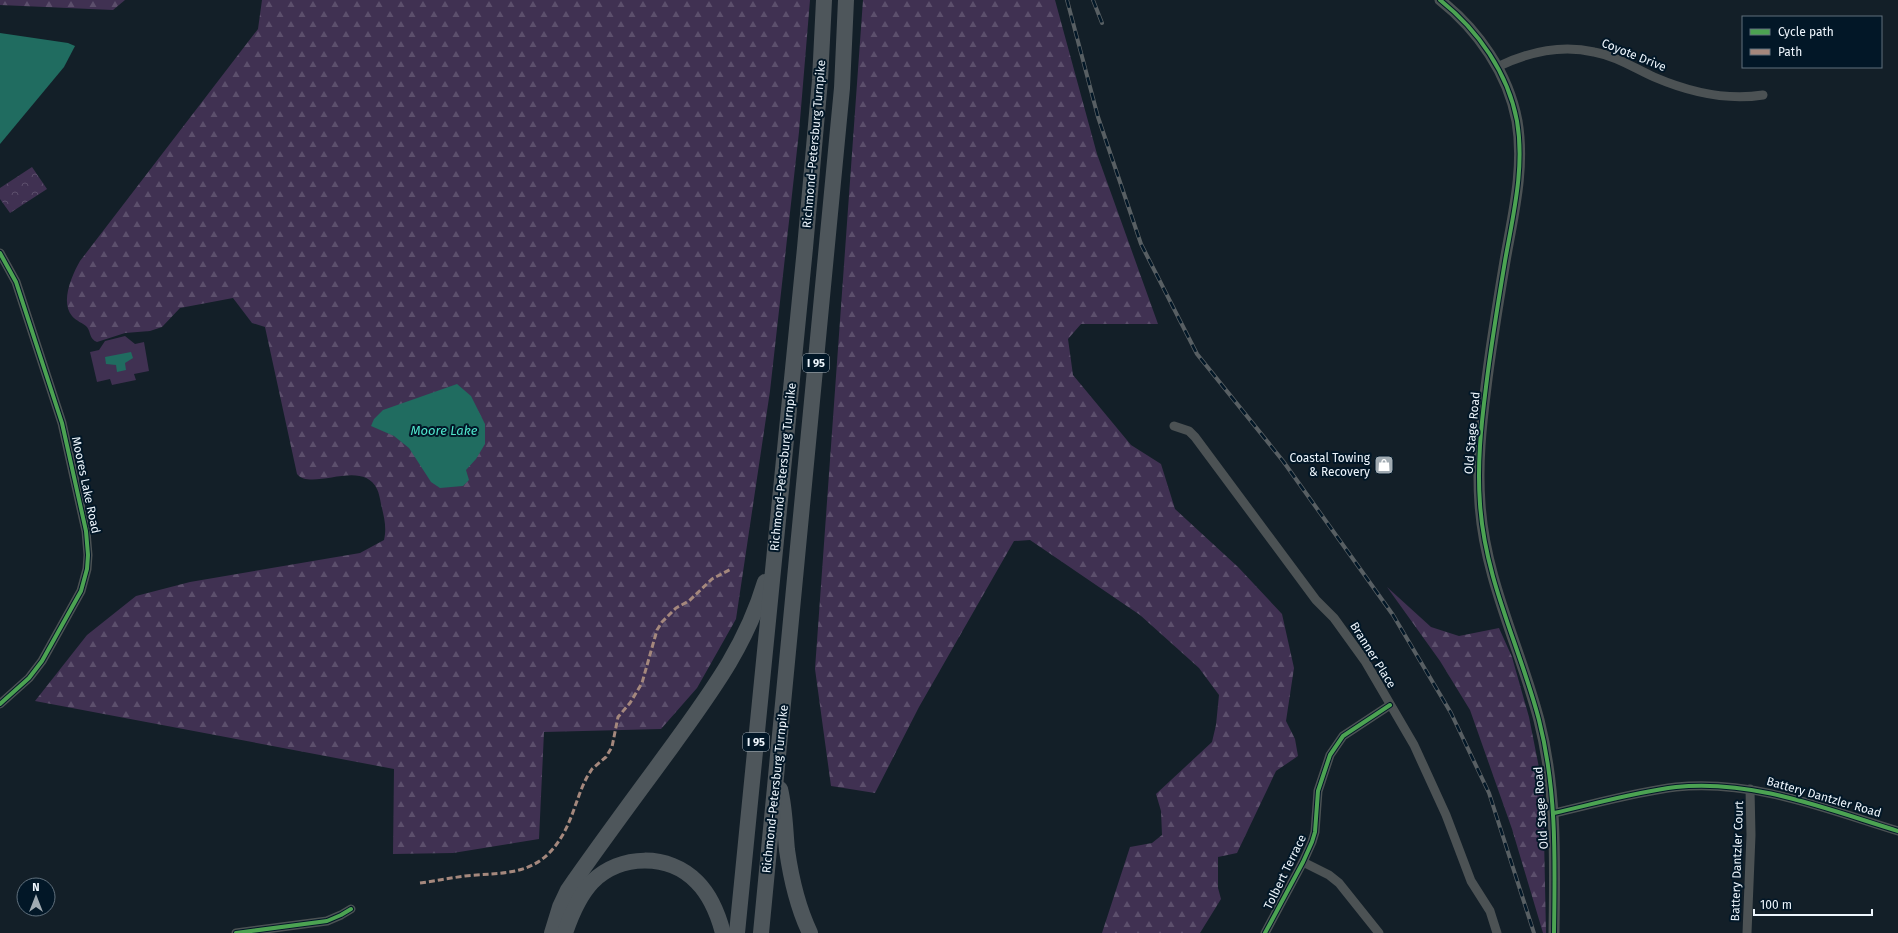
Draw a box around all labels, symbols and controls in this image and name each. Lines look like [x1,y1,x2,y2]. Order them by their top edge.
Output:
legend [1742,16,1882,68]
text: Cycle path [1778,25,1834,39]
street label: Coyote Drive [1600,36,1668,74]
text: Path [1778,45,1802,59]
street label: Richmond-Petersburg Turnpike [800,59,828,229]
road number: I 95 [803,354,829,372]
street label: Richmond-Petersburg Turnpike [767,382,799,552]
street label: Old Stage Road [1461,391,1483,475]
water label: Moore Lake [411,423,478,438]
street label: Moores Lake Road [69,435,103,535]
place label: Coastal Towing & Recovery [1289,451,1371,479]
shop icon: Coastal Towing & Recovery [1373,454,1395,476]
street label: Branner Place [1347,619,1399,691]
street label: Richmond-Petersburg Turnpike [759,704,791,874]
road number: I 95 [743,733,769,751]
street label: Old Stage Road [1531,766,1551,850]
street label: Battery Dantzler Road [1765,774,1883,820]
street label: Battery Dantzler Court [1728,800,1746,921]
street label: Tolbert Terrace [1261,832,1309,912]
north arrow [16,877,56,917]
text: N [32,881,40,894]
scale bar [1754,891,1872,917]
text: 100 m [1760,898,1792,912]

